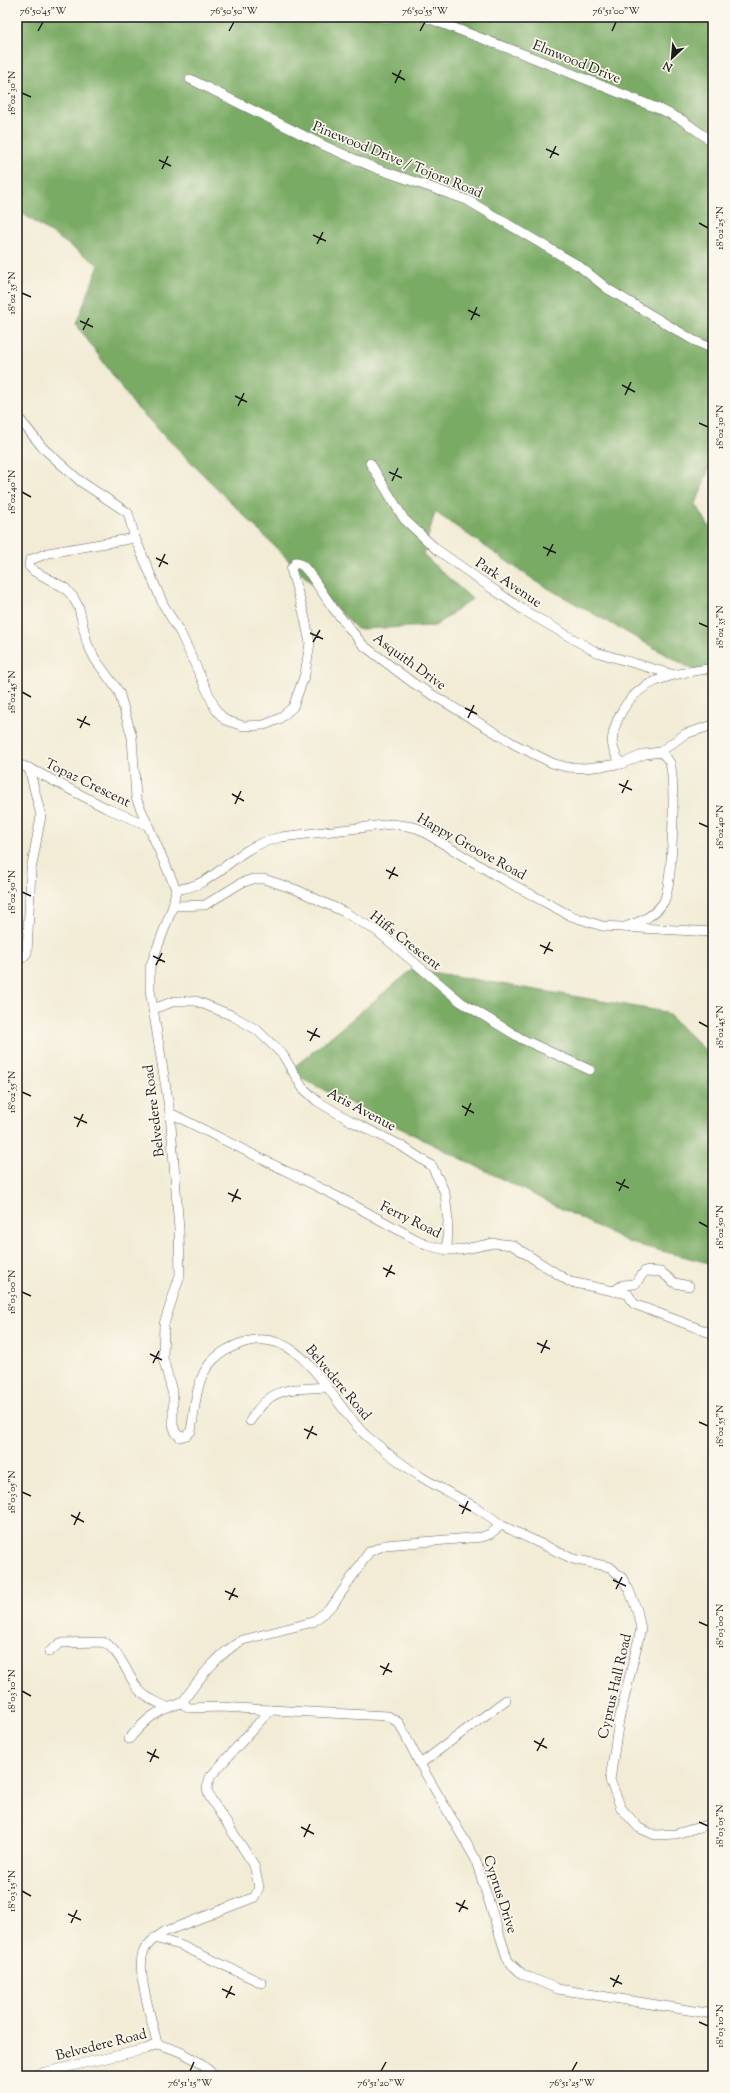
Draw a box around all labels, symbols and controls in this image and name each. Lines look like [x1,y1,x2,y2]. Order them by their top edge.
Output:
text: 76°50'45"W [20,4,66,19]
text: 76°50'50"W [210,4,258,19]
text: 76°50'55"W [402,4,448,19]
text: 76°51'00"W [592,4,640,19]
street label: Elmwood Drive [529,36,623,90]
north arrow [652,38,692,78]
text: N [660,57,676,76]
text: 18°02'30"N [5,71,20,115]
street label: Pinewood Drive / Tojora Road [309,118,485,204]
text: 18°02'25"N [713,206,728,250]
text: 18°02'35"N [5,272,20,314]
text: 18°02'30"N [713,405,728,449]
text: 18°02'40"N [5,470,20,514]
street label: Park Avenue [471,554,545,613]
text: 18°02'35"N [713,606,728,648]
street label: Asquith Drive [368,629,450,696]
text: 18°02'45"N [5,671,20,713]
street label: Topaz Crescent [41,754,133,813]
text: 18°02'40"N [713,805,728,849]
street label: Happy Groove Road [413,809,529,886]
text: 18°02'50"N [5,870,20,914]
street label: Hiffs Crescent [365,907,445,976]
text: 18°02'45"N [713,1006,728,1048]
street label: Belvedere Road [139,1063,171,1158]
text: 18°02'55"N [5,1071,20,1113]
street label: Aris Avenue [323,1084,399,1137]
street label: Ferry Road [376,1197,444,1244]
text: 18°02'50"N [713,1205,728,1249]
text: 18°03'00"N [5,1270,20,1314]
street label: Belvedere Road [300,1341,375,1425]
text: 18°02'55"N [713,1405,728,1447]
text: 18°03'05"N [5,1470,20,1514]
text: 18°03'00"N [713,1604,728,1648]
street label: Cyprus Hall Road [594,1632,638,1741]
text: 18°03'10"N [5,1669,20,1713]
text: 18°03'05"N [713,1804,728,1848]
street label: Cyprus Drive [477,1853,521,1936]
text: 18°03'15"N [5,1870,20,1912]
text: 18°03'10"N [713,2004,728,2048]
street label: Belvedere Road [54,2025,149,2067]
text: 76°51'15"W [168,2076,212,2091]
text: 76°51'20"W [358,2076,405,2091]
text: 76°51'25"W [549,2076,595,2091]

